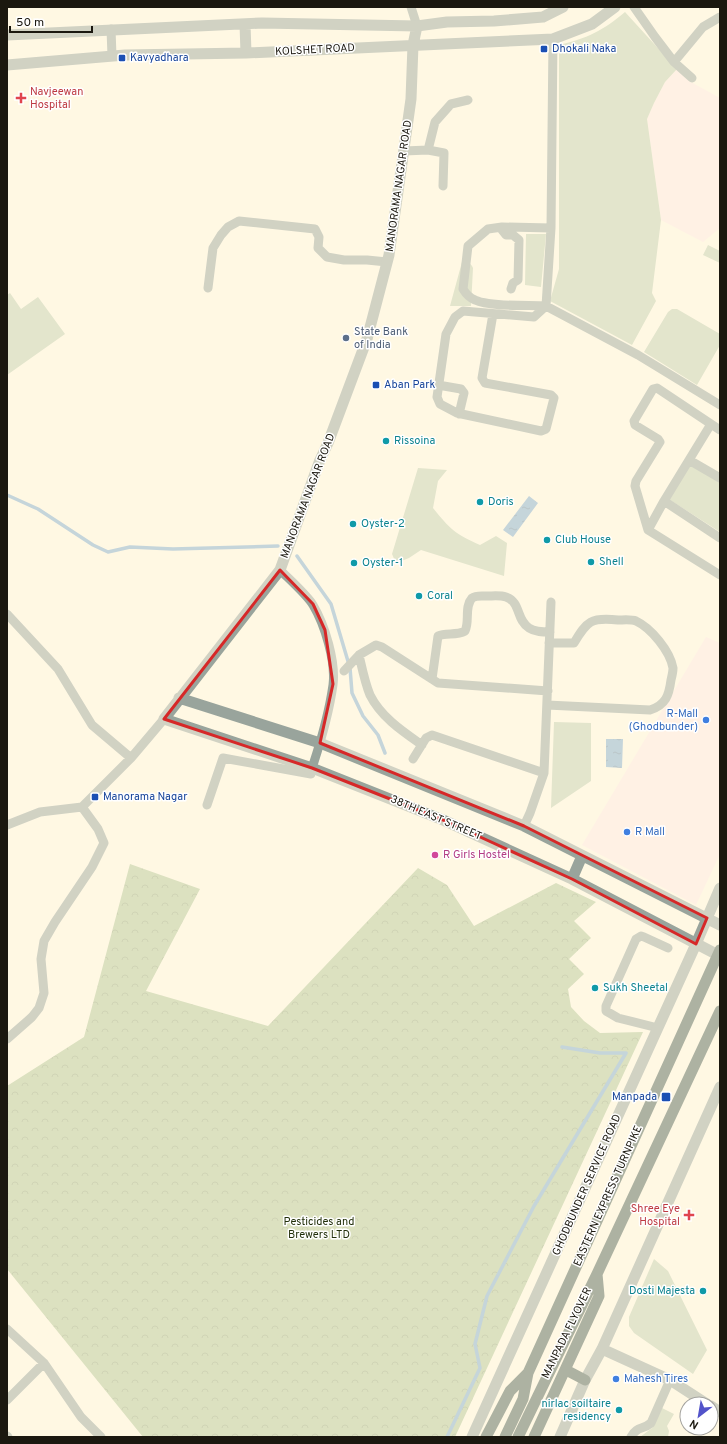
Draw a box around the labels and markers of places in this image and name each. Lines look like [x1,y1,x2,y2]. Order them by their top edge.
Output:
place label: Dhokali Naka [552,42,616,56]
marker: Dhokali Naka [539,44,549,54]
place label: Kavyadhara [130,51,189,65]
marker: Kavyadhara [117,53,127,63]
place label: Navjeewan Hospital [30,85,83,112]
marker: Navjeewan Hospital [15,92,27,104]
place label: State Bank of India [354,325,408,352]
marker: State Bank of India [341,333,351,343]
place label: Aban Park [384,378,435,392]
marker: Aban Park [371,380,381,390]
place label: Rissoina [394,434,435,448]
marker: Rissoina [381,436,391,446]
place label: Doris [488,495,514,509]
marker: Doris [475,497,485,507]
place label: Oyster-2 [361,517,405,531]
marker: Oyster-2 [348,519,358,529]
place label: Club House [555,533,611,547]
marker: Club House [542,535,552,545]
place label: Shell [599,555,624,569]
place label: Oyster-1 [362,556,403,570]
marker: Shell [586,557,596,567]
marker: Oyster-1 [349,558,359,568]
place label: Coral [427,589,453,603]
marker: Coral [414,591,424,601]
place label: R-Mall (Ghodbunder) [629,707,698,734]
marker: R-Mall (Ghodbunder) [701,715,711,725]
place label: Manorama Nagar [103,790,188,804]
marker: Manorama Nagar [90,792,100,802]
place label: R Mall [635,825,665,839]
marker: R Mall [622,827,632,837]
place label: R Girls Hostel [443,848,510,862]
marker: R Girls Hostel [430,850,440,860]
place label: Sukh Sheetal [603,981,668,995]
marker: Sukh Sheetal [590,983,600,993]
place label: Manpada [612,1090,657,1104]
marker: Manpada [660,1091,672,1103]
place label: Shree Eye Hospital [631,1202,680,1229]
marker: Shree Eye Hospital [683,1209,695,1221]
place label: Dosti Majesta [629,1284,695,1298]
marker: Dosti Majesta [698,1286,708,1296]
place label: Mahesh Tires [624,1372,688,1386]
marker: Mahesh Tires [611,1374,621,1384]
place label: nirlac soiltaire residency [541,1397,611,1424]
marker: nirlac soiltaire residency [614,1405,624,1415]

